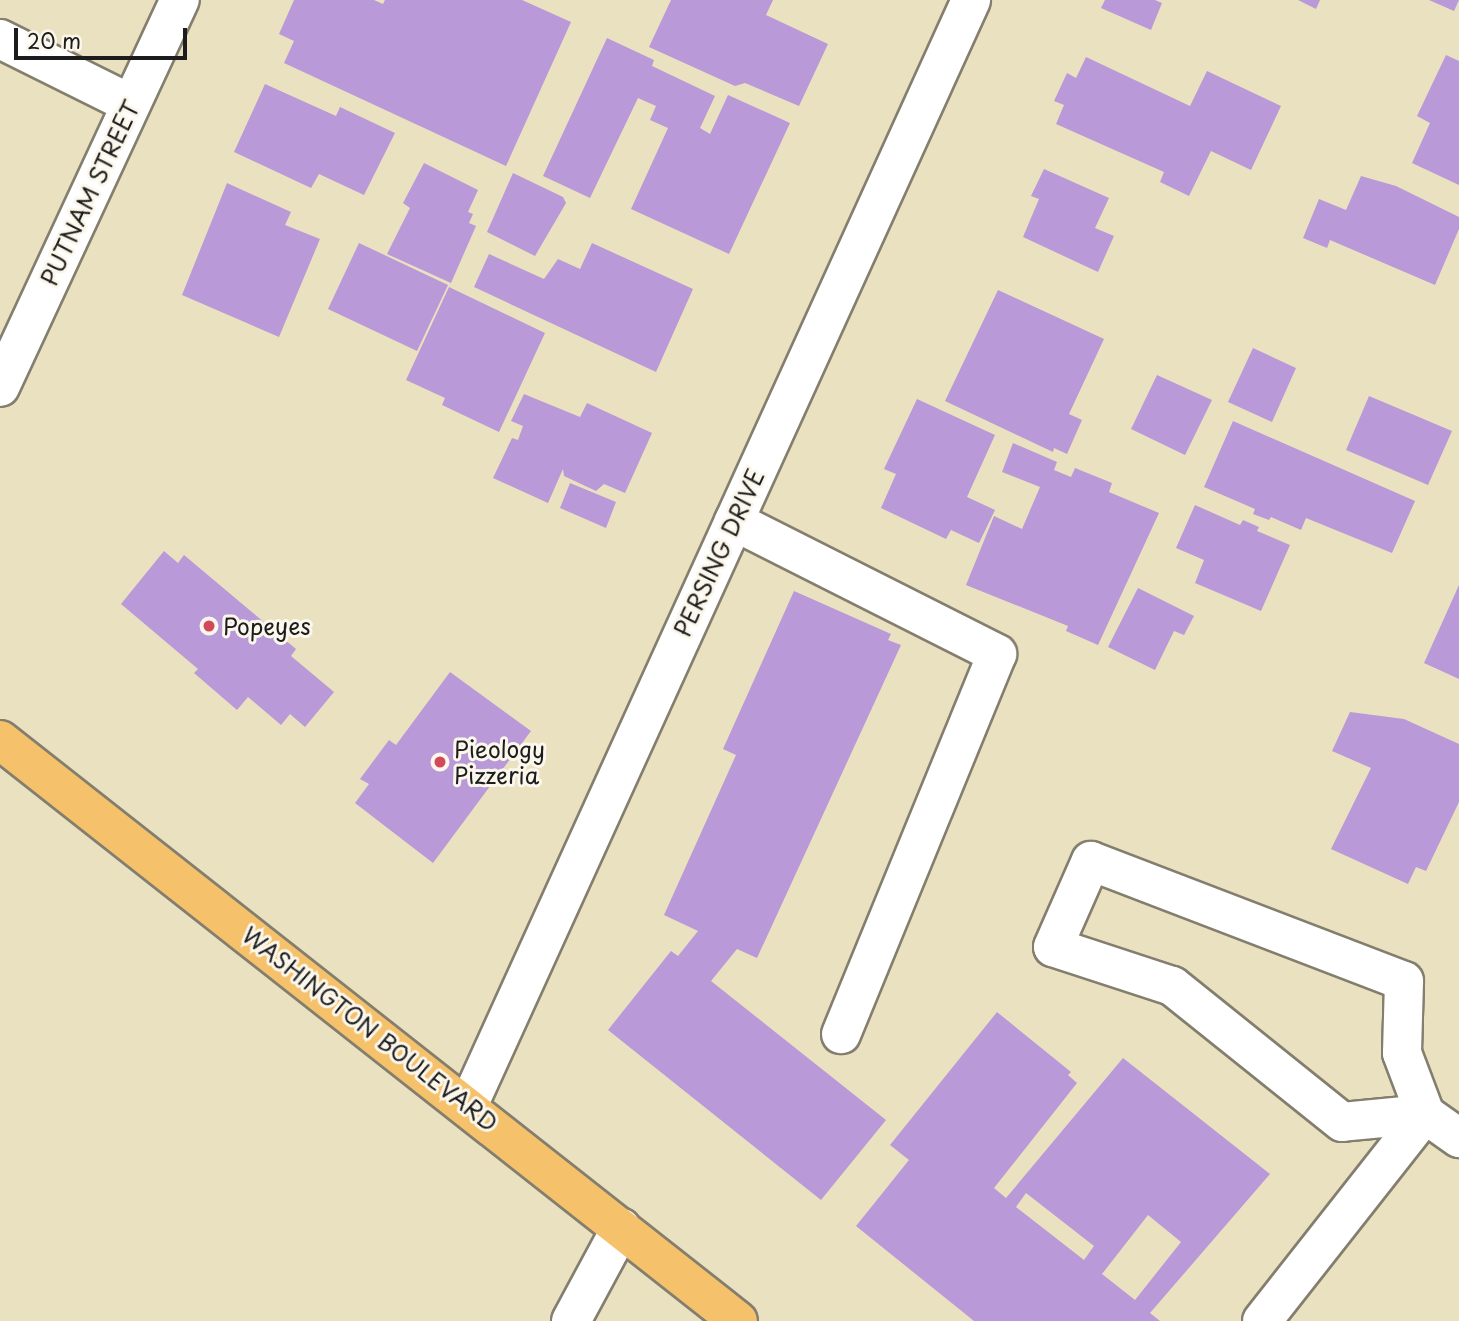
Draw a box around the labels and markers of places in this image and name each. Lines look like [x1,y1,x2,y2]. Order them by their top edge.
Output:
place label: Popeyes [223,612,311,640]
marker: Popeyes [201,618,217,634]
place label: Pieology Pizzeria [454,735,545,789]
marker: Pieology Pizzeria [432,754,448,770]

